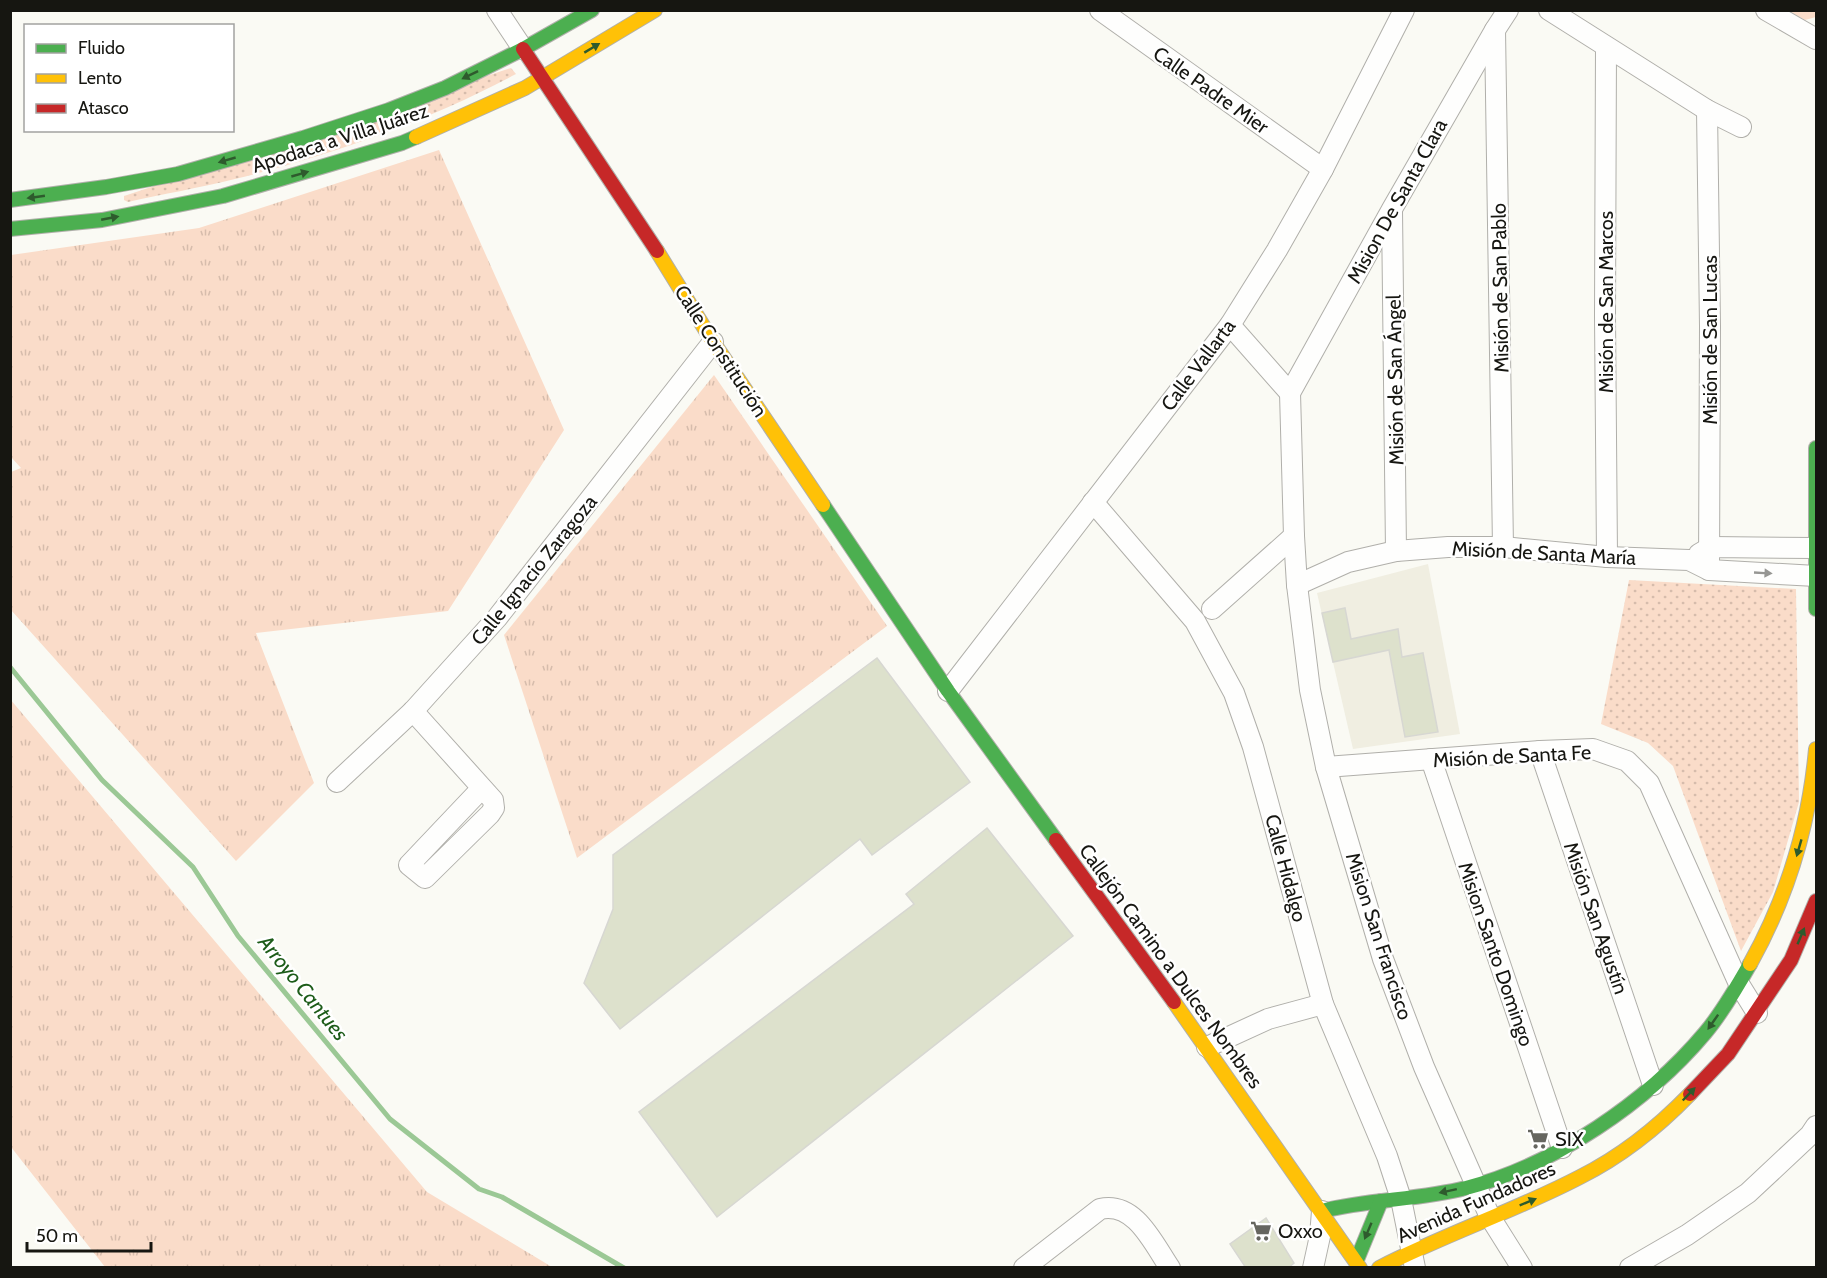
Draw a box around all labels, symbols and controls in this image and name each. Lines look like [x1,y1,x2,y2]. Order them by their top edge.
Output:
legend [24,24,234,132]
text: Fluido [78,37,125,59]
street label: Calle Padre Mier [1149,41,1274,139]
one-way arrow [584,43,601,53]
text: Lento [78,67,122,89]
one-way arrow [462,71,479,80]
text: Atasco [78,97,129,119]
street label: Apodaca a Villa Juárez [249,98,431,178]
street label: Mision De Santa Clara [1342,114,1452,287]
one-way arrow [218,156,236,165]
one-way arrow [291,169,309,178]
one-way arrow [26,192,45,201]
street label: Misión de San Pablo [1487,203,1513,373]
street label: Misión de San Marcos [1594,211,1618,393]
one-way arrow [101,213,120,222]
street label: Misión de San Lucas [1698,255,1722,425]
street label: Calle Constitución [669,281,773,421]
street label: Misión de San Ángel [1382,294,1408,466]
street label: Calle Vallarta [1156,314,1241,416]
street label: Calle Ignacio Zaragoza [466,490,602,650]
street label: Misión de Santa María [1451,536,1637,570]
one-way arrow [1753,568,1772,577]
street label: Misión de Santa Fe [1432,740,1592,772]
street label: Calle Hidalgo [1260,811,1312,925]
street label: Callejón Camino a Dulces Nombres [1074,839,1268,1093]
street label: Misión San Agustín [1559,839,1633,997]
one-way arrow [1794,839,1803,857]
street label: Mision San Francisco [1341,849,1417,1023]
street label: Mision Santo Domingo [1453,859,1539,1049]
one-way arrow [1796,927,1806,945]
water label: Arroyo Cantues [253,929,353,1045]
one-way arrow [1707,1013,1719,1029]
one-way arrow [1682,1087,1696,1102]
supermarket icon: SIX [1526,1127,1550,1151]
place label: SIX [1555,1127,1584,1151]
street label: Avenida Fundadores [1393,1156,1559,1248]
one-way arrow [1438,1187,1457,1196]
one-way arrow [1519,1197,1537,1206]
scale bar [27,1215,152,1253]
supermarket icon: Oxxo [1249,1219,1273,1243]
place label: Oxxo [1278,1219,1323,1243]
one-way arrow [1363,1223,1373,1241]
text: 50 m [36,1225,78,1247]

